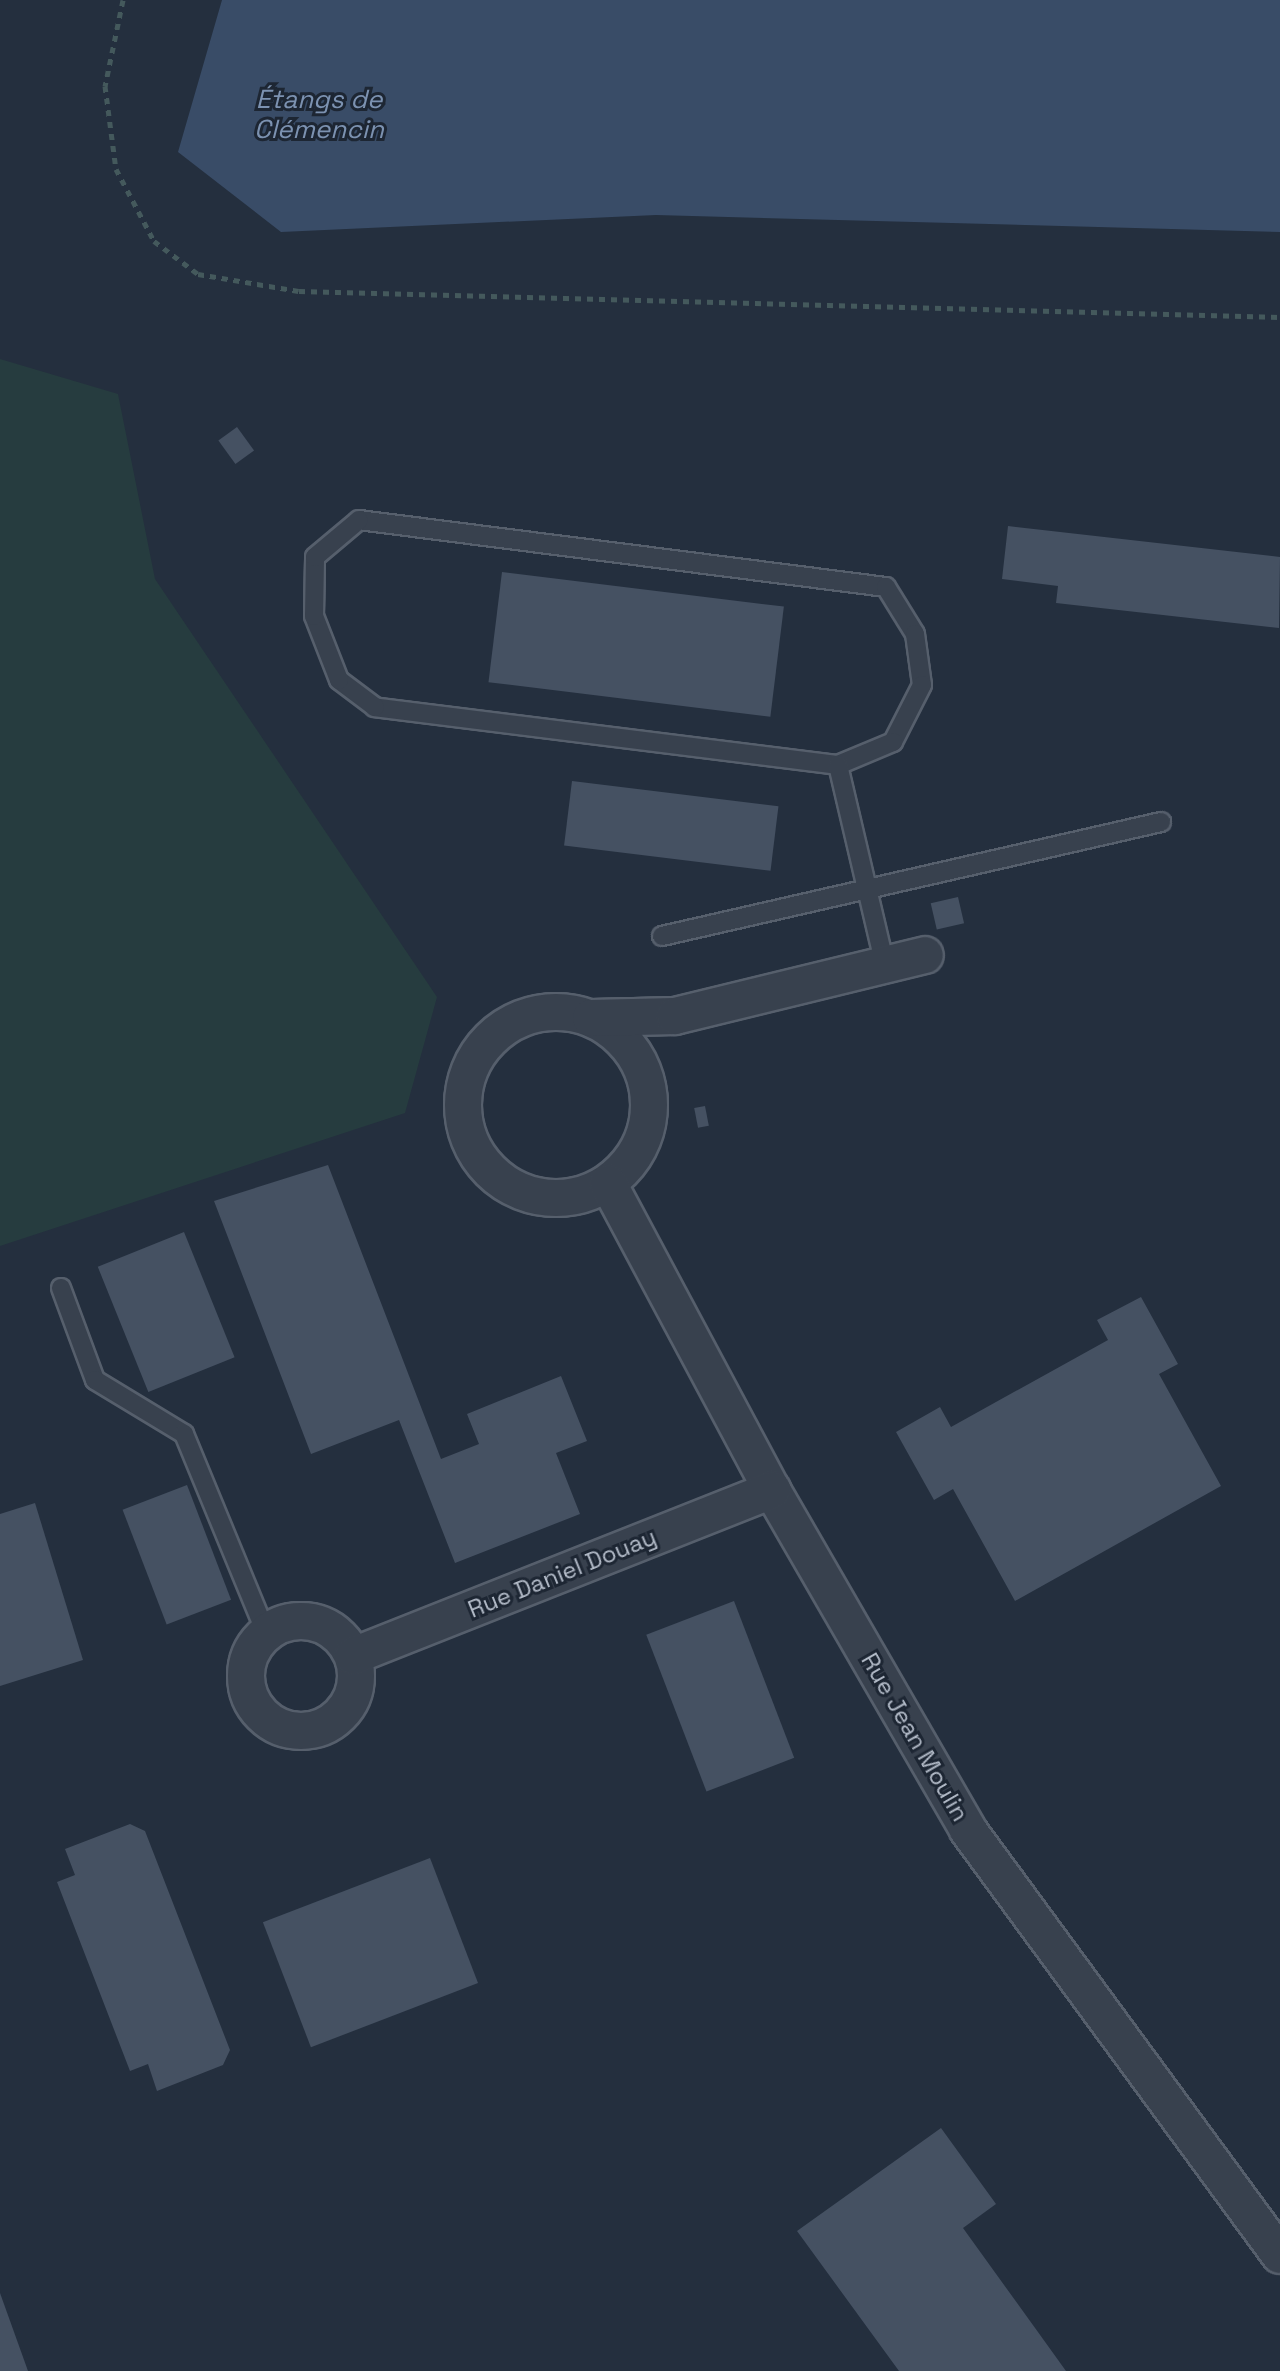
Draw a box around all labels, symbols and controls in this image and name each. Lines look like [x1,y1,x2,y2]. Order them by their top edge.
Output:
water label: Étangs de Clémencin [254,84,384,146]
street label: Rue Daniel Douay [464,1522,660,1624]
street label: Rue Jean Moulin [855,1648,975,1826]

